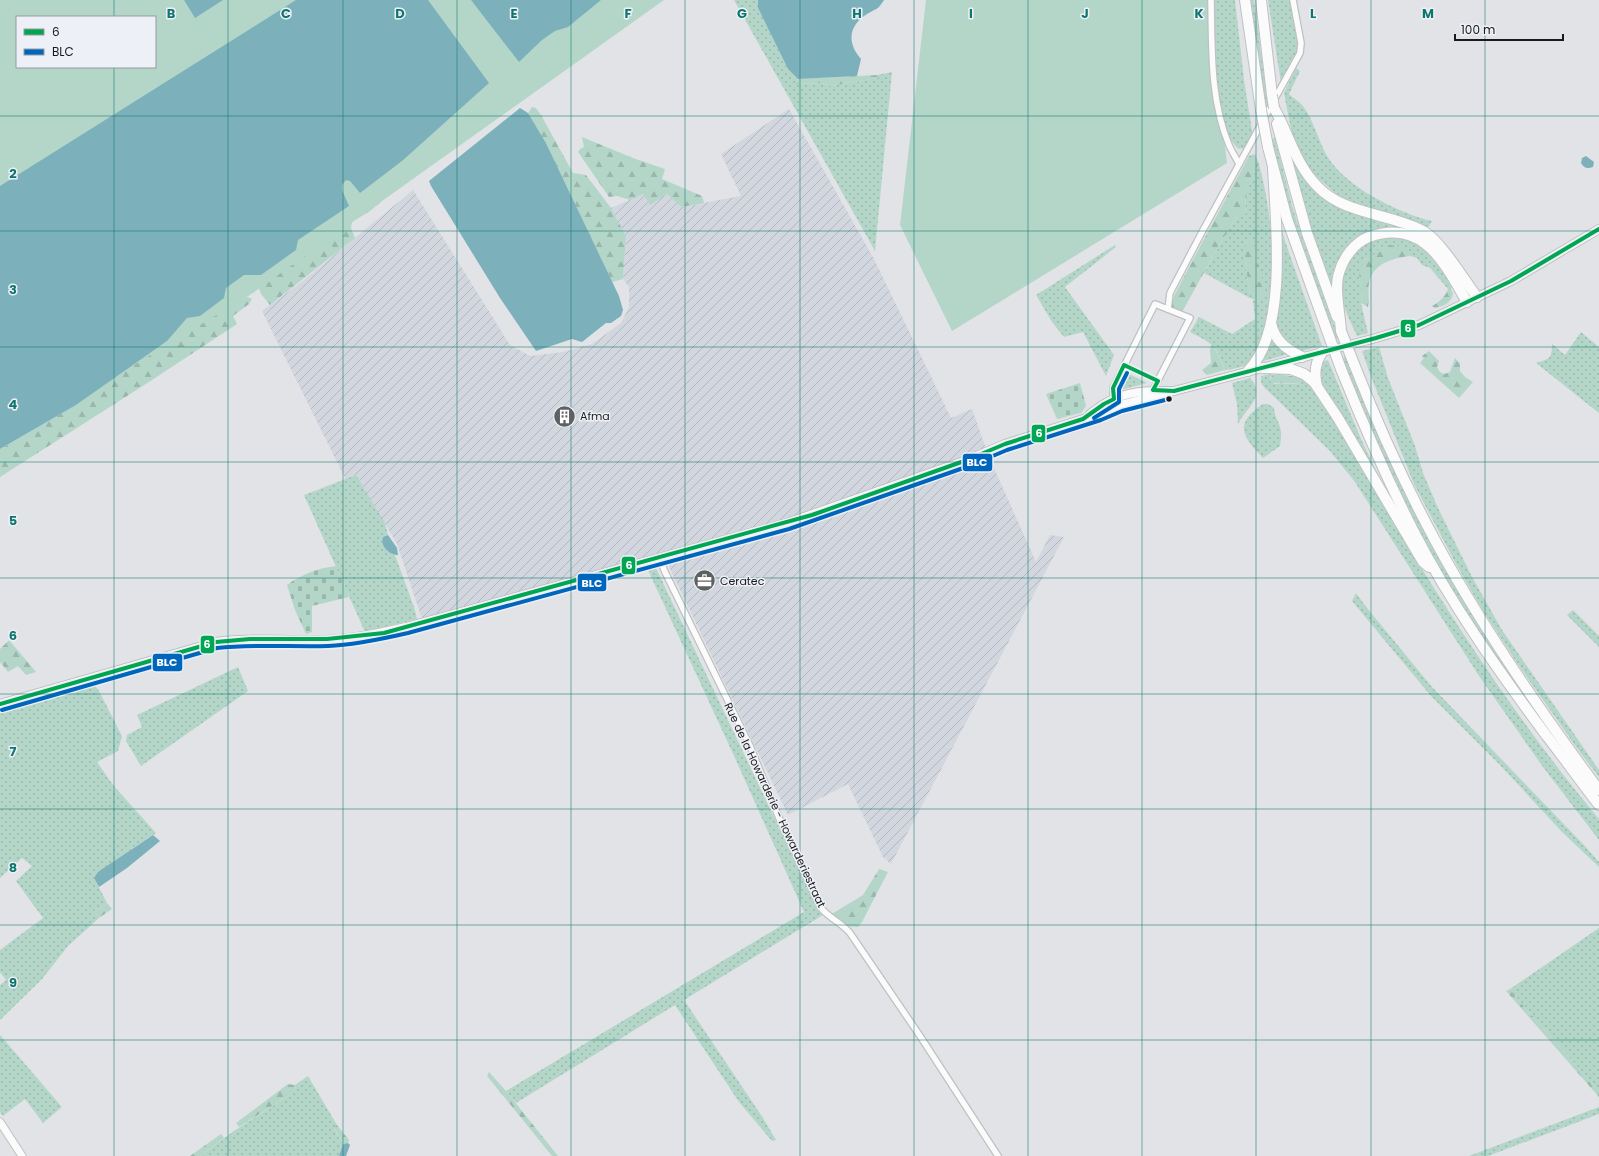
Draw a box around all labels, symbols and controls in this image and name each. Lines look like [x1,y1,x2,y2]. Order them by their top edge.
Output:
text: B [167,4,176,23]
text: C [281,4,291,23]
text: D [395,4,405,23]
text: E [510,4,518,23]
text: F [624,4,632,23]
text: G [737,4,747,23]
text: H [852,4,862,23]
text: I [969,4,973,23]
text: J [1081,4,1089,23]
text: K [1194,4,1204,23]
text: L [1310,4,1316,23]
text: M [1422,4,1434,23]
legend [16,16,156,68]
scale bar [1455,16,1563,42]
text: 100 m [1461,21,1495,38]
text: 6 [52,23,60,40]
text: BLC [52,43,74,60]
text: 2 [9,164,17,183]
text: 3 [9,280,17,299]
line badge: 6 [1400,319,1416,338]
text: 6 [1404,320,1412,336]
unlabelled marker [1164,394,1174,404]
text: 4 [9,395,18,414]
building icon: Afma [552,403,578,429]
place label: Afma [580,408,610,424]
line badge: 6 [1031,424,1046,443]
text: 6 [1035,425,1043,441]
line badge: BLC [962,453,993,472]
text: BLC [967,454,987,470]
text: 5 [9,511,17,530]
line badge: 6 [621,556,636,575]
text: 6 [625,557,633,573]
office icon: Ceratec [692,568,718,594]
line badge: BLC [577,573,607,592]
place label: Ceratec [720,573,765,589]
text: BLC [582,575,602,591]
text: 6 [9,626,17,645]
line badge: 6 [200,635,215,654]
text: 6 [203,636,211,652]
line badge: BLC [152,653,183,672]
text: BLC [157,654,177,670]
street label: Rue de la Howarderie - Howarderiestraat [720,700,830,910]
text: 7 [10,742,17,761]
text: 8 [9,858,17,877]
text: 9 [9,973,17,992]

